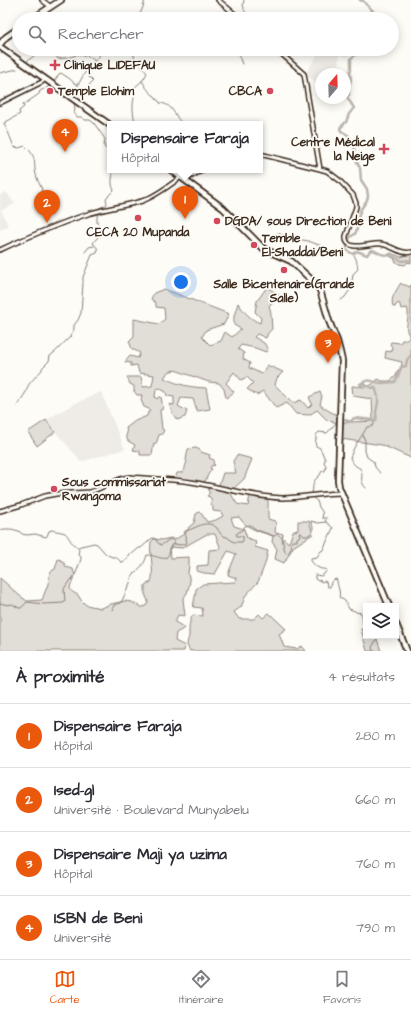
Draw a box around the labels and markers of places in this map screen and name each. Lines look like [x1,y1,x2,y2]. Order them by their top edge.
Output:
place label: Clinique LIDEFAU [64,57,156,75]
marker: Clinique LIDEFAU [49,59,61,71]
place label: Temple Elohim [57,83,135,101]
place label: CBCA [229,83,262,100]
marker: Temple Elohim [45,86,55,96]
marker: CBCA [265,86,275,96]
pin: 4 [52,119,78,152]
place label: Centre Médical la Neige [291,134,376,167]
marker: Centre Médical la Neige [378,143,390,155]
pin: 1 [172,186,198,219]
pin: 2 [34,190,60,223]
marker: CECA 20 Mupanda [133,213,143,223]
place label: DGDA/ sous Direction de Beni [225,213,392,230]
marker: DGDA/ sous Direction de Beni [212,216,222,226]
place label: CECA 20 Mupanda [87,224,190,242]
place label: Temble El-Shaddai/Beni [261,230,343,261]
marker: Temble El-Shaddai/Beni [249,240,259,250]
marker: Salle Bicentenaire(Grande Salle) [279,265,289,275]
place label: Salle Bicentenaire(Grande Salle) [213,276,355,307]
pin: 3 [315,330,341,363]
place label: Sous commissariat Rwangoma [61,474,166,507]
marker: Sous commissariat Rwangoma [49,484,59,494]

